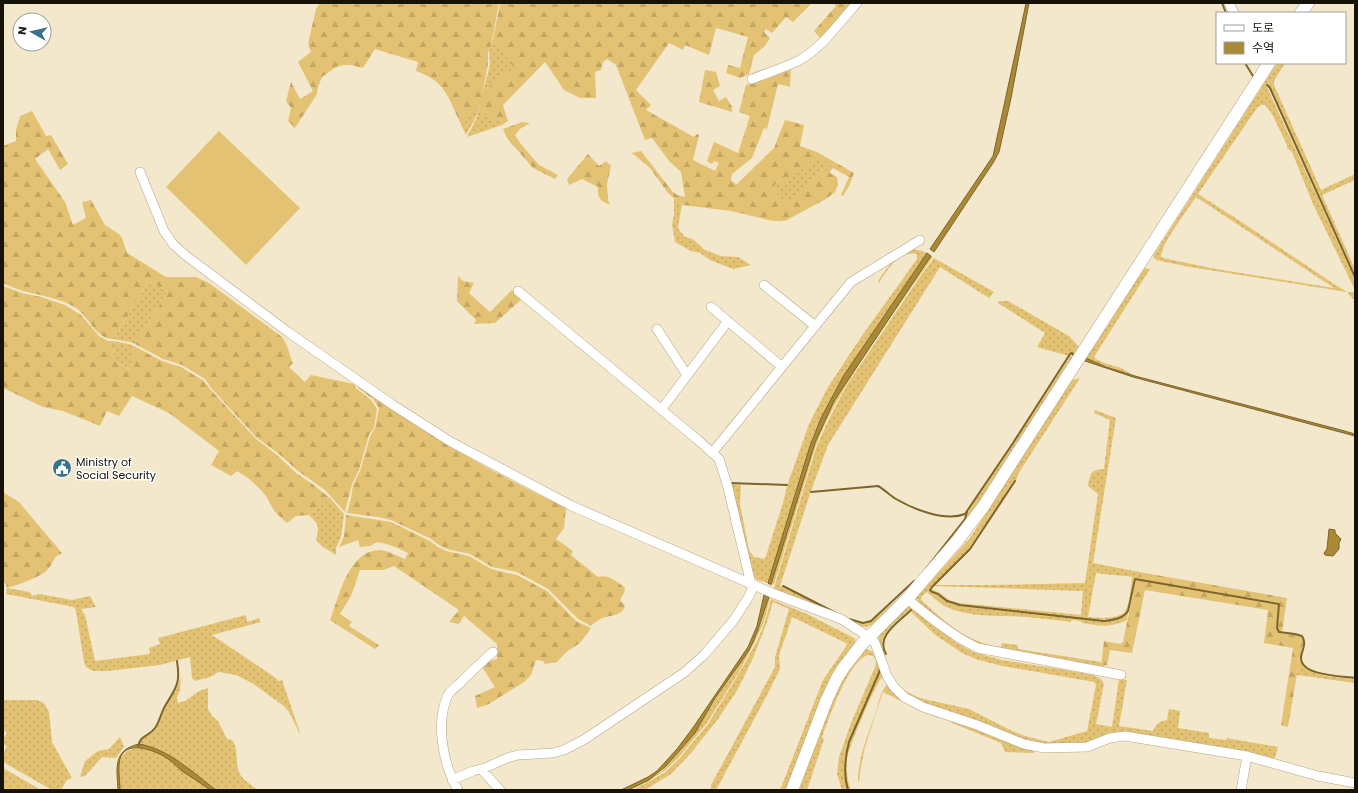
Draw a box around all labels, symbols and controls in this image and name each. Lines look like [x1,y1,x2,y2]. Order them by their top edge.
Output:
north arrow [12,12,52,52]
legend [1216,12,1346,64]
text: 도로 [1252,19,1274,36]
text: N [14,25,31,36]
text: 수역 [1252,39,1274,56]
place label: Ministry of Social Security [76,454,157,483]
public building icon: Ministry of Social Security [51,457,73,479]

